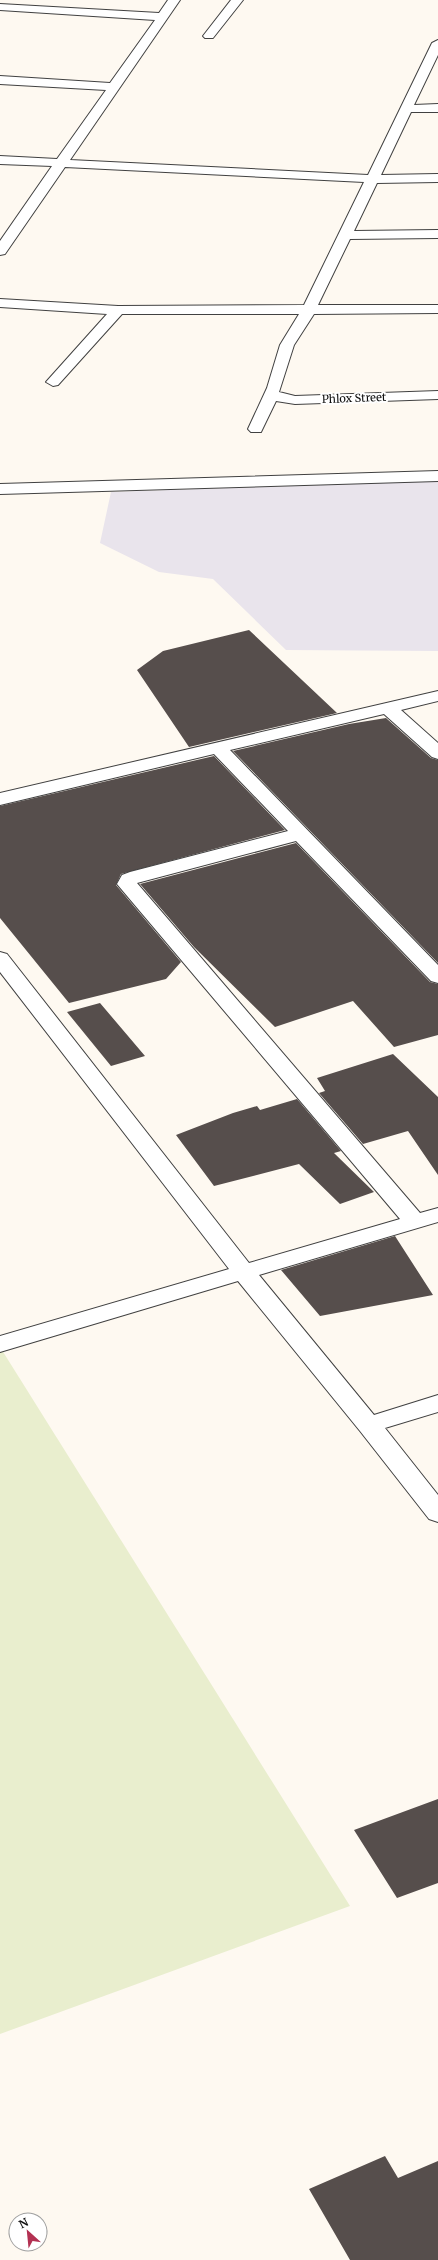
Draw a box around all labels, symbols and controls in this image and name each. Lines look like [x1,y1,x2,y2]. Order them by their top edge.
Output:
street label: Phlox Street [322,390,387,406]
north arrow [8,2212,48,2252]
text: N [16,2215,31,2231]

